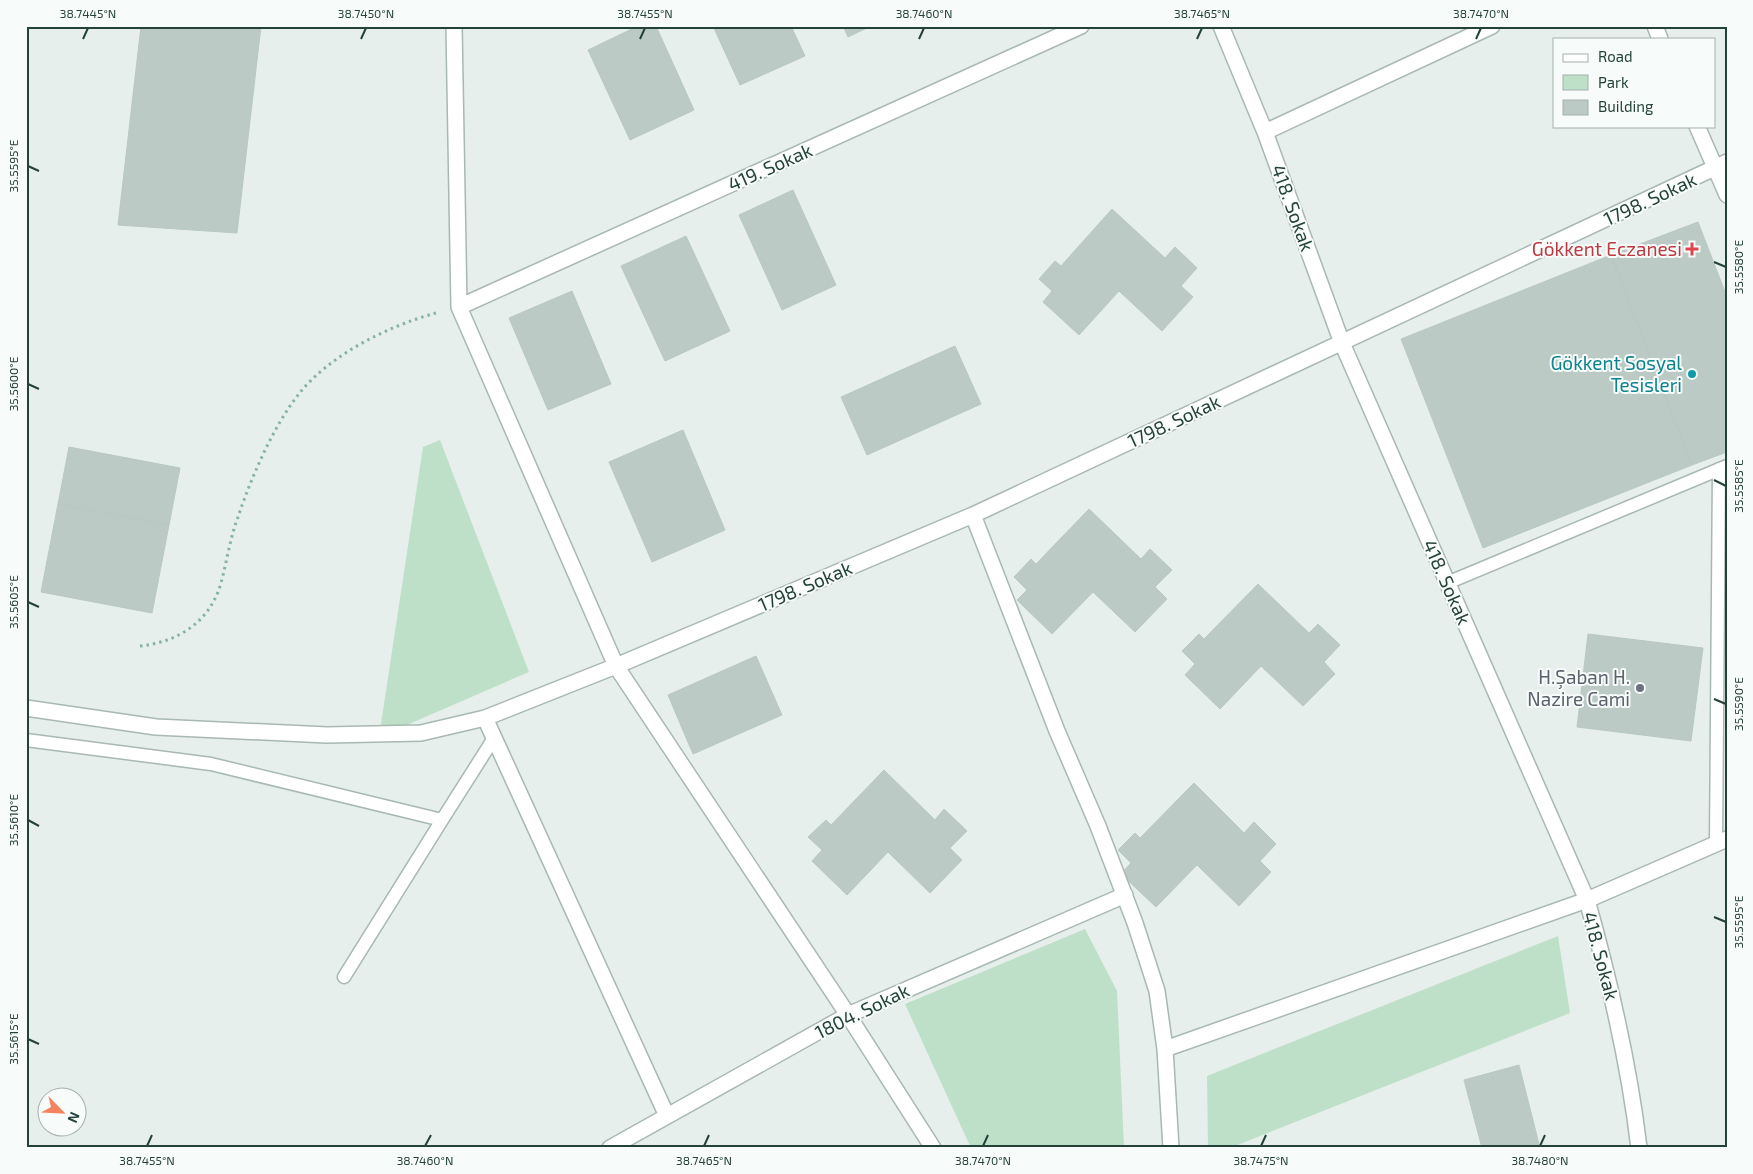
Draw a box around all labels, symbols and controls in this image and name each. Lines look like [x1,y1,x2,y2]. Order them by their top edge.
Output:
text: 38.7445°N [60,6,116,20]
text: 38.7450°N [338,6,394,20]
text: 38.7455°N [617,6,673,20]
text: 38.7460°N [896,6,952,20]
text: 38.7465°N [1174,6,1230,20]
text: 38.7470°N [1453,6,1509,20]
legend [1553,38,1716,128]
text: Road [1598,47,1633,65]
text: Park [1598,73,1629,91]
text: Building [1598,97,1654,115]
street label: 419. Sokak [724,138,816,195]
text: 35.5595°E [6,139,20,193]
street label: 418. Sokak [1267,161,1320,255]
street label: 1798. Sokak [1600,167,1700,230]
place label: Gökkent Eczanesi [1532,237,1682,260]
text: 35.5580°E [1731,240,1745,294]
marker: Gökkent Eczanesi [1686,243,1698,255]
place label: Gökkent Sosyal Tesisleri [1550,351,1682,396]
text: 35.5600°E [6,356,20,411]
marker: Gökkent Sosyal Tesisleri [1686,368,1698,380]
street label: 1798. Sokak [1124,389,1224,452]
text: 35.5585°E [1731,459,1745,513]
street label: 418. Sokak [1419,536,1477,628]
street label: 1798. Sokak [755,555,855,616]
text: 35.5605°E [6,575,20,629]
place label: H.Şaban H. Nazire Cami [1527,665,1630,710]
text: 35.5590°E [1731,677,1745,731]
marker: H.Şaban H. Nazire Cami [1634,682,1646,694]
text: 35.5610°E [6,794,20,846]
text: 35.5595°E [1731,895,1745,949]
street label: 418. Sokak [1579,909,1624,1003]
street label: 1804. Sokak [811,978,913,1043]
text: 35.5615°E [6,1013,20,1065]
north arrow [38,1086,88,1136]
text: N [65,1109,84,1126]
text: 38.7455°N [119,1153,175,1167]
text: 38.7460°N [397,1153,453,1167]
text: 38.7465°N [676,1153,732,1167]
text: 38.7470°N [955,1153,1011,1167]
text: 38.7475°N [1233,1153,1289,1167]
text: 38.7480°N [1511,1153,1569,1167]

